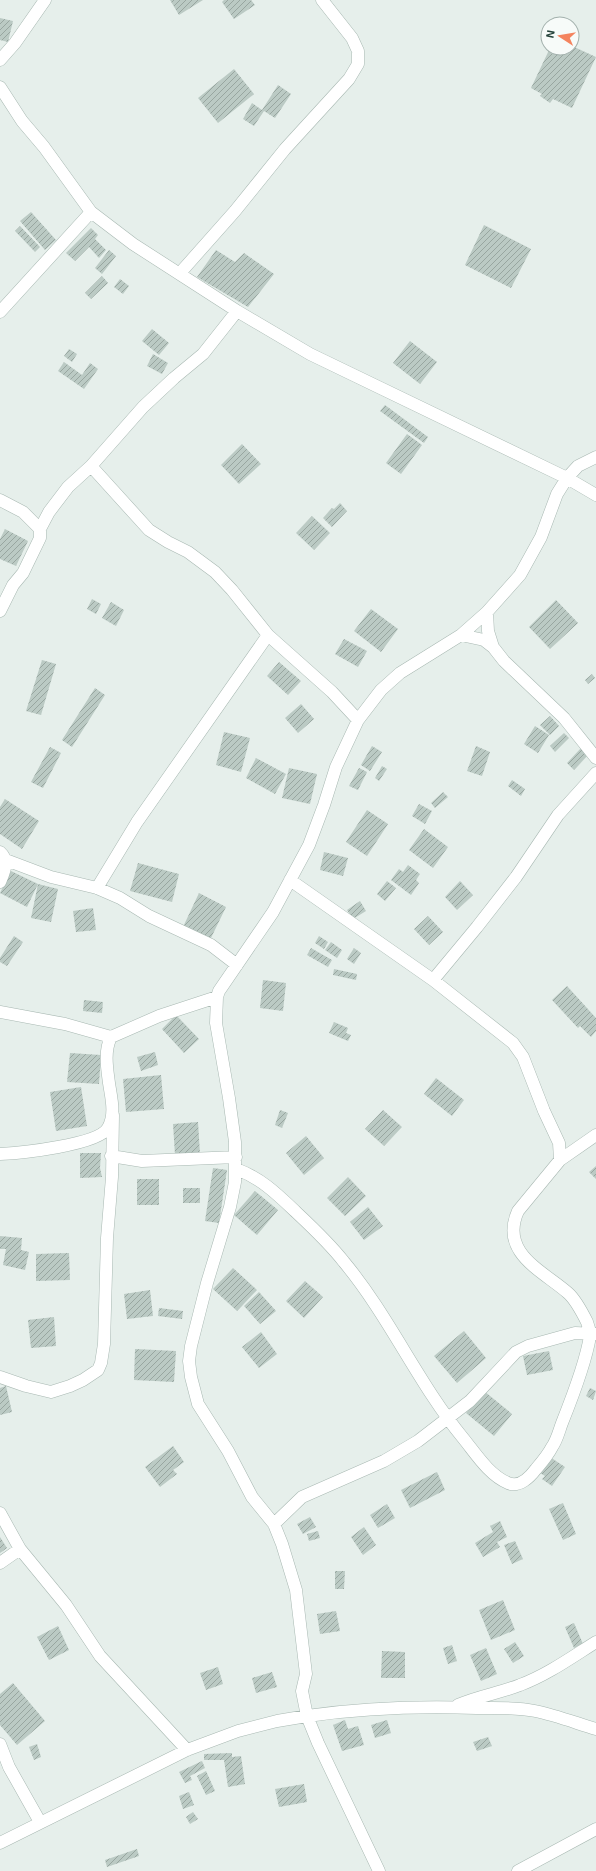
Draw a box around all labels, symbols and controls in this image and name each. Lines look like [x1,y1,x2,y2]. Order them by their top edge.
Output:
north arrow [540,16,580,56]
text: N [543,29,557,39]

